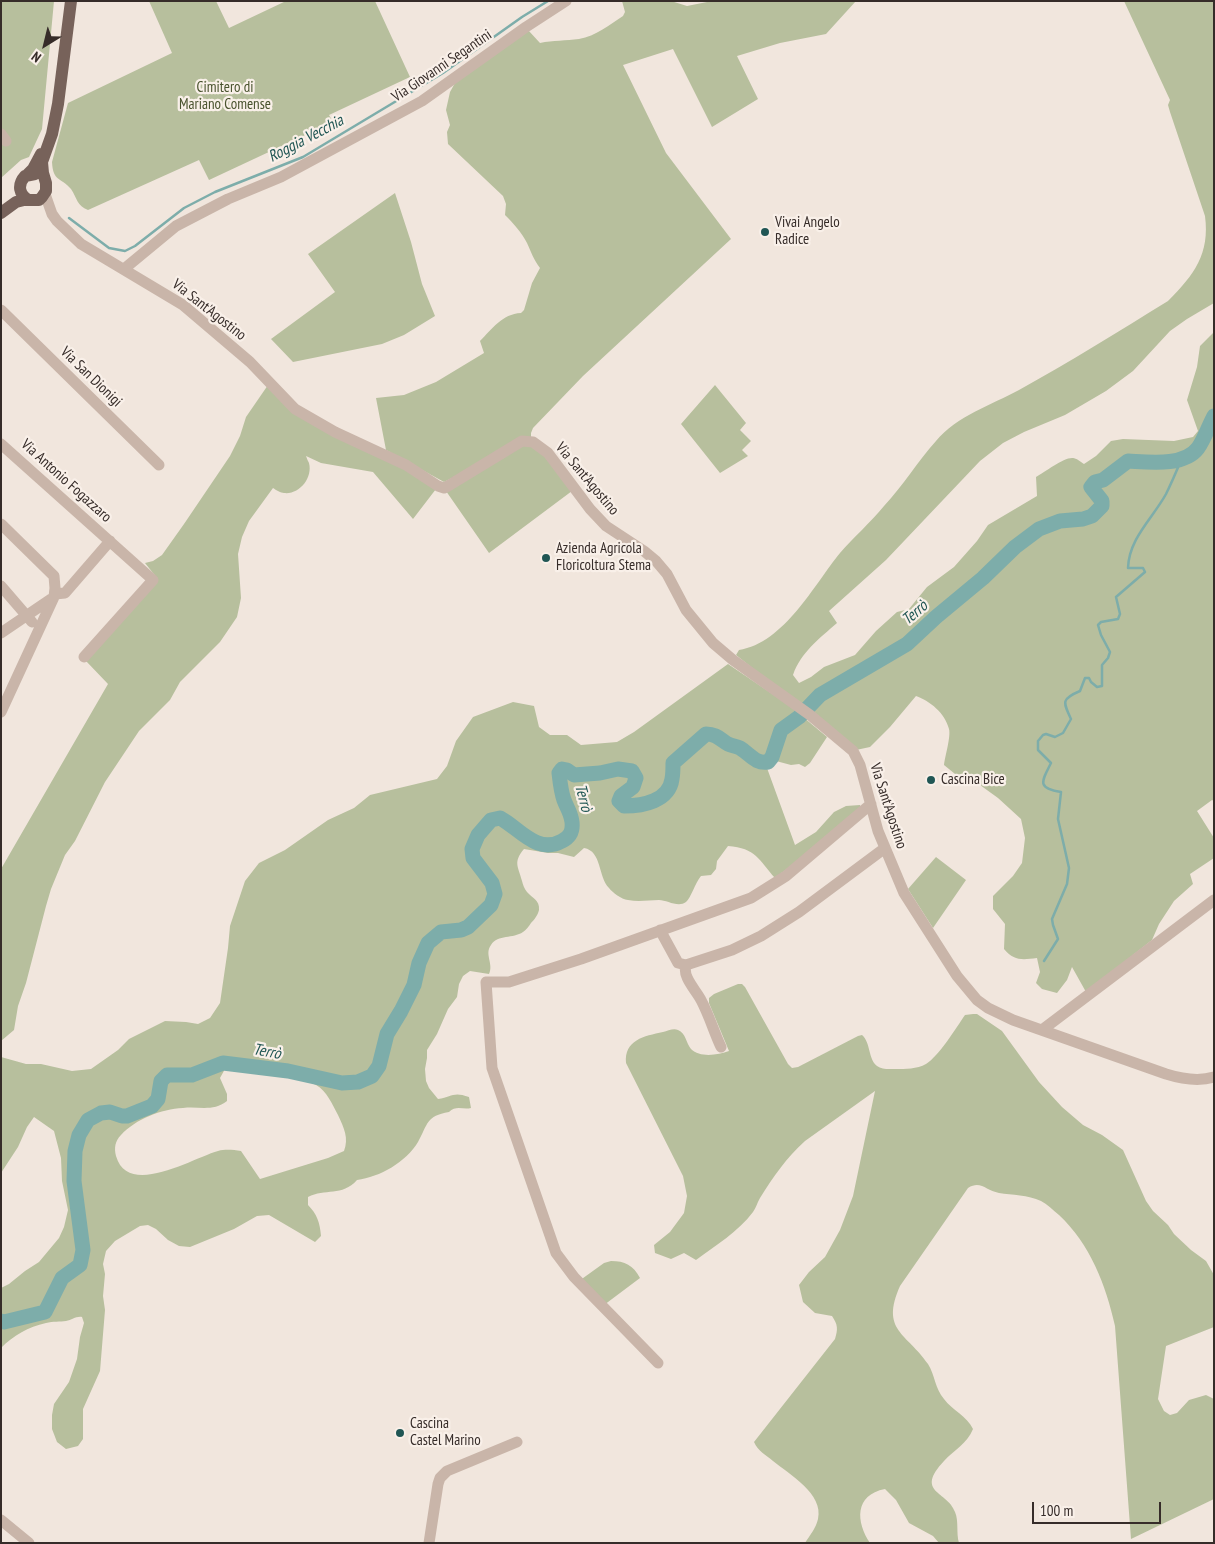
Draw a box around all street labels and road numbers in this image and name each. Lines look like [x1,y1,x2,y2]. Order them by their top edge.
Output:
street label: Via Giovanni Segantini [389,26,495,106]
street label: Via Sant'Agostino [168,275,250,345]
street label: Via San Dionigi [56,343,126,411]
street label: Via Antonio Fogazzaro [17,436,115,526]
street label: Via Sant'Agostino [551,439,623,519]
street label: Via Sant'Agostino [866,761,910,851]

